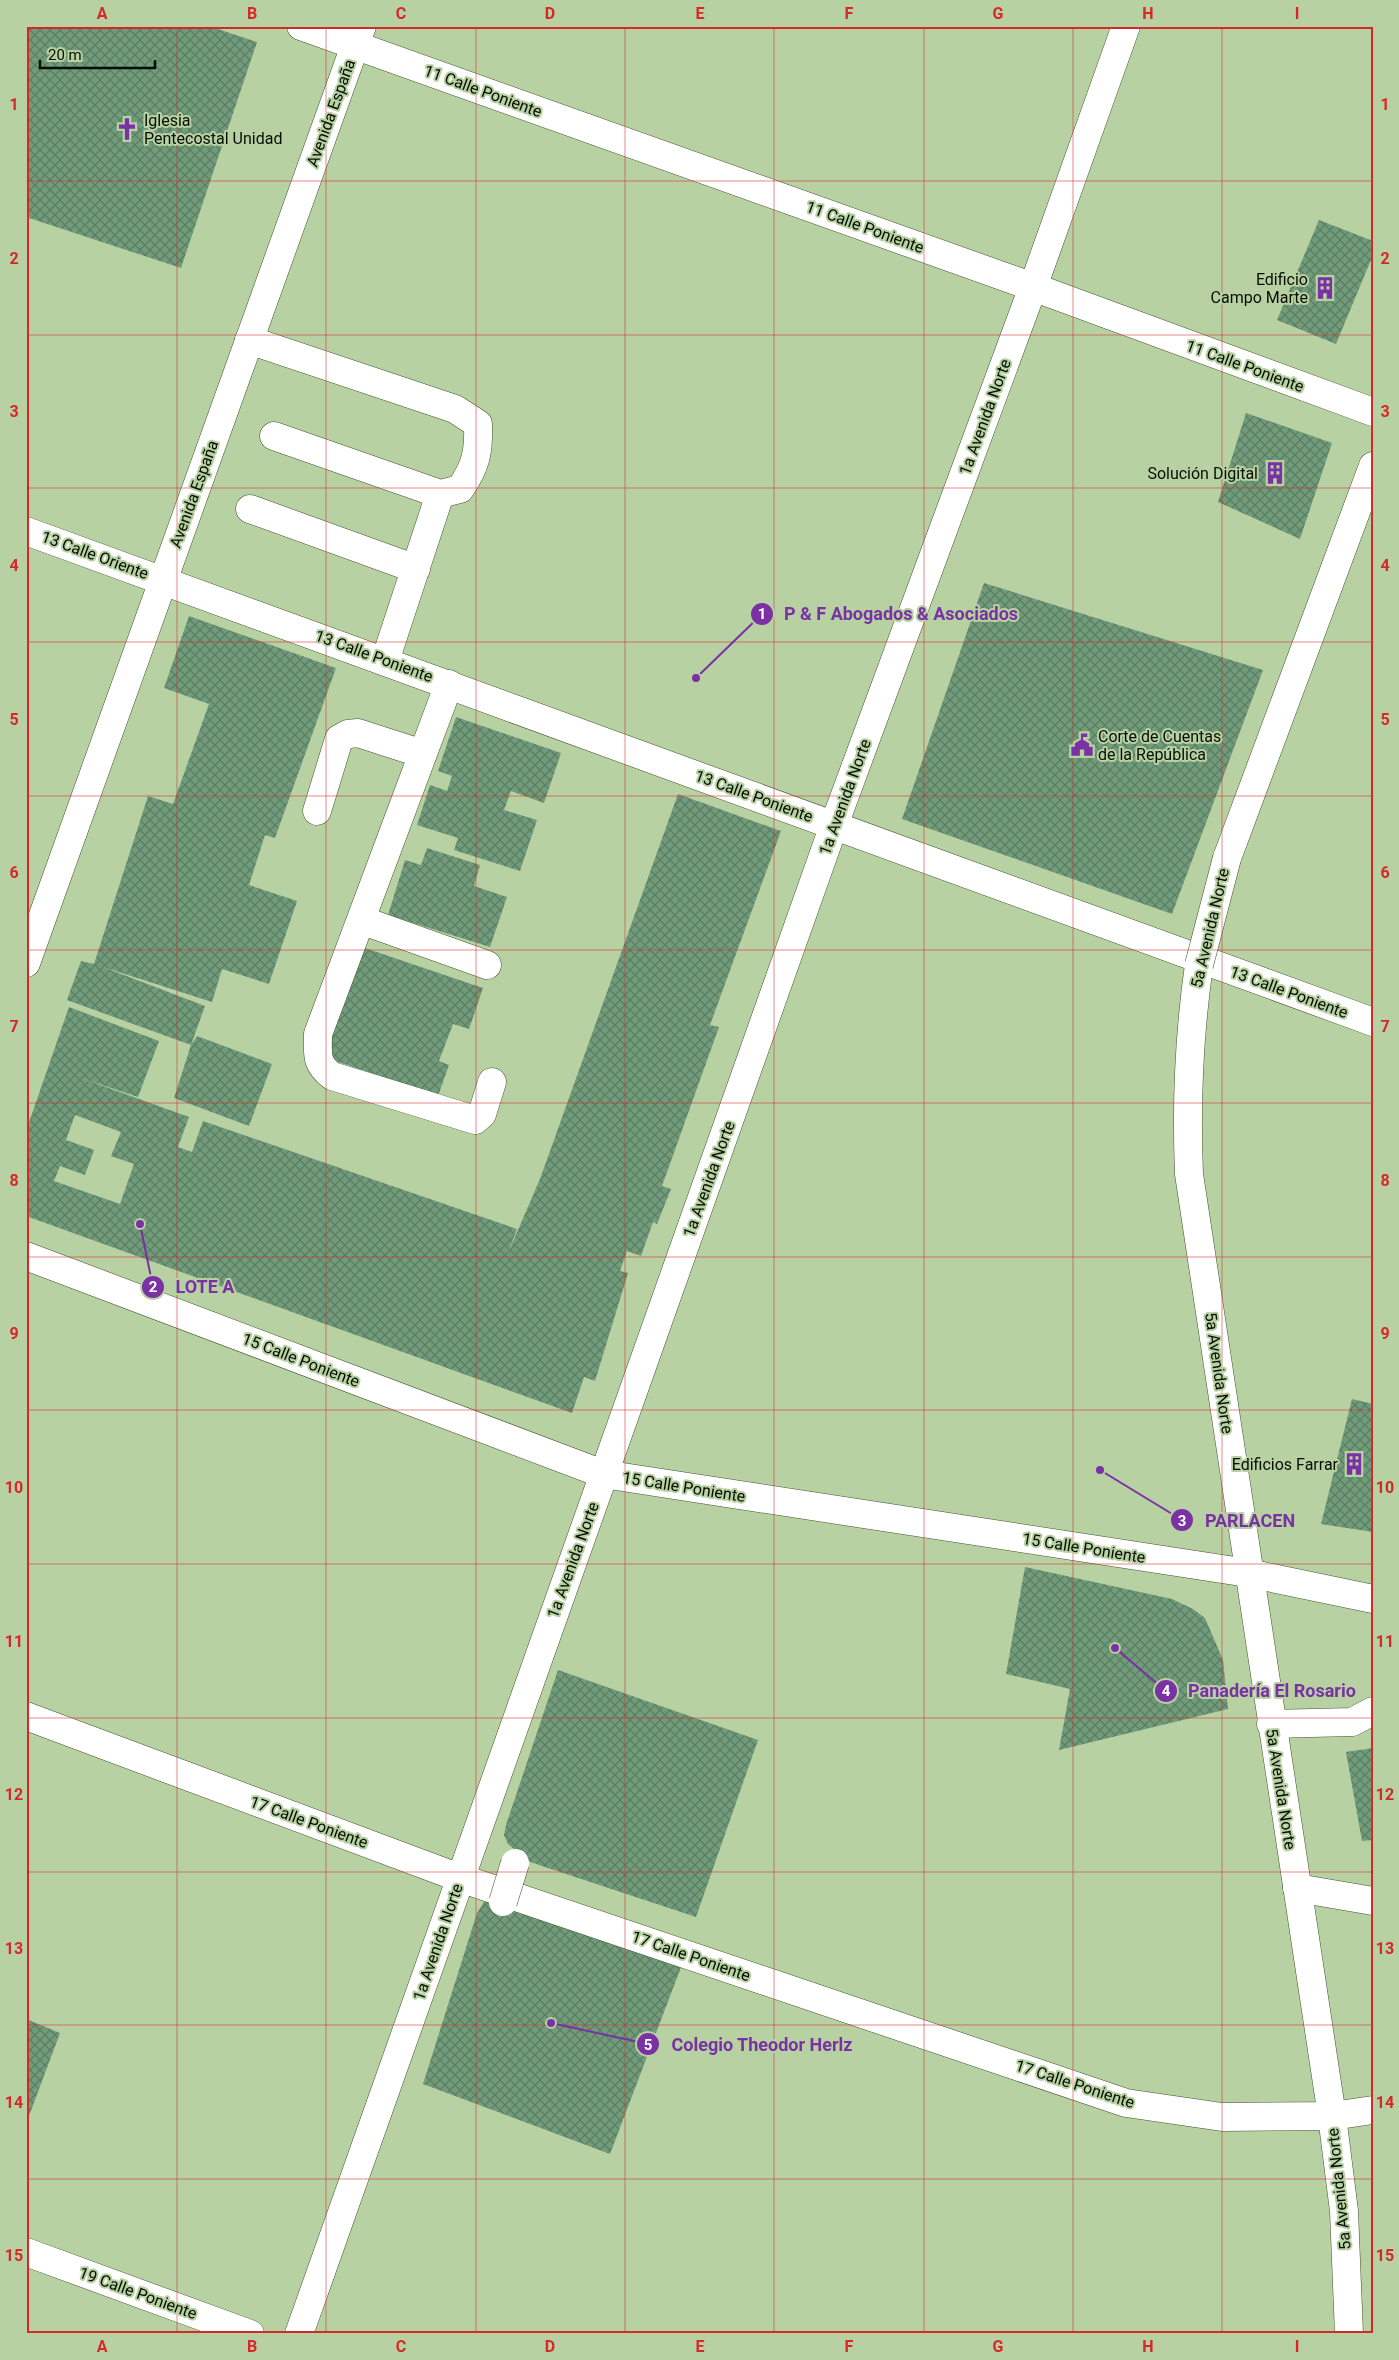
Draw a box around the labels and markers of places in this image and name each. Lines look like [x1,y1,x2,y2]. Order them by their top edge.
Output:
place label: Iglesia Pentecostal Unidad [144,111,282,148]
church icon: Iglesia Pentecostal Unidad [114,116,140,142]
place label: Edificio Campo Marte [1211,270,1308,307]
building icon: Edificio Campo Marte [1312,275,1338,301]
building icon: Solución Digital [1262,460,1288,486]
place label: Solución Digital [1147,464,1258,483]
callout: P & F Abogados & Asociados [749,597,1029,630]
place label: Corte de Cuentas de la República [1098,727,1221,764]
public building icon: Corte de Cuentas de la República [1069,732,1095,758]
callout: LOTE A [140,1270,244,1303]
building icon: Edificios Farrar [1341,1451,1367,1477]
place label: Edificios Farrar [1232,1455,1339,1474]
callout: PARLACEN [1170,1504,1305,1537]
callout: Panadería El Rosario [1153,1675,1366,1708]
callout: Colegio Theodor Herlz [636,2028,863,2061]

